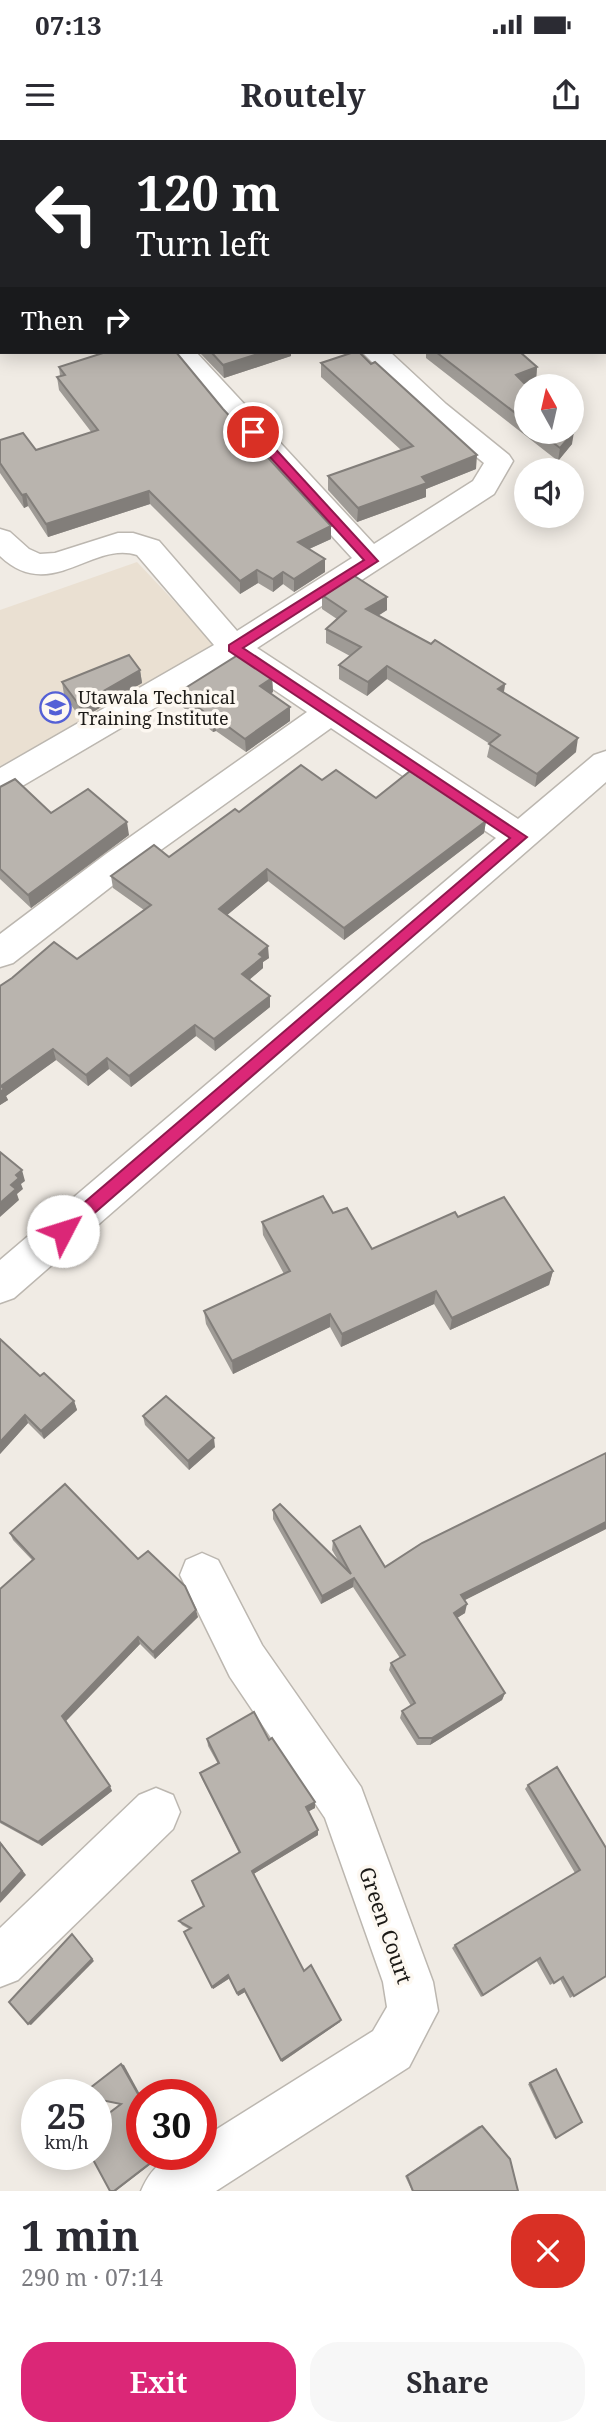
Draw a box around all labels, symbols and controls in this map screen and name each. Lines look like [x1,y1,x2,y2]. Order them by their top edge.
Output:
text: 07:13 [35,7,102,43]
text: Routely [241,73,365,116]
icon: menu [21,76,59,114]
icon: share [547,76,585,114]
text: 120 m [136,159,280,225]
icon: left [21,168,112,259]
text: Turn left [136,222,270,265]
icon: right [98,301,136,339]
text: Then [21,302,84,338]
north arrow [514,374,584,444]
map controls [514,374,584,528]
pin [223,402,283,462]
icon: arrive [234,413,272,451]
button: sound [514,458,584,528]
place label: Utawala Technical Training Institute [78,685,236,730]
school or university icon: Utawala Technical Training Institute [38,690,72,724]
position arrow [26,1194,100,1268]
street label: Green Court [353,1863,419,1987]
speed limit sign: 30 [126,2079,217,2170]
text: 25 [47,2092,86,2139]
text: km/h [44,2130,89,2154]
text: 1 min [21,2206,140,2263]
button: close [511,2214,585,2288]
text: 290 m · 07:14 [21,2261,163,2293]
button: Exit [21,2342,296,2422]
button: Share [310,2342,585,2422]

